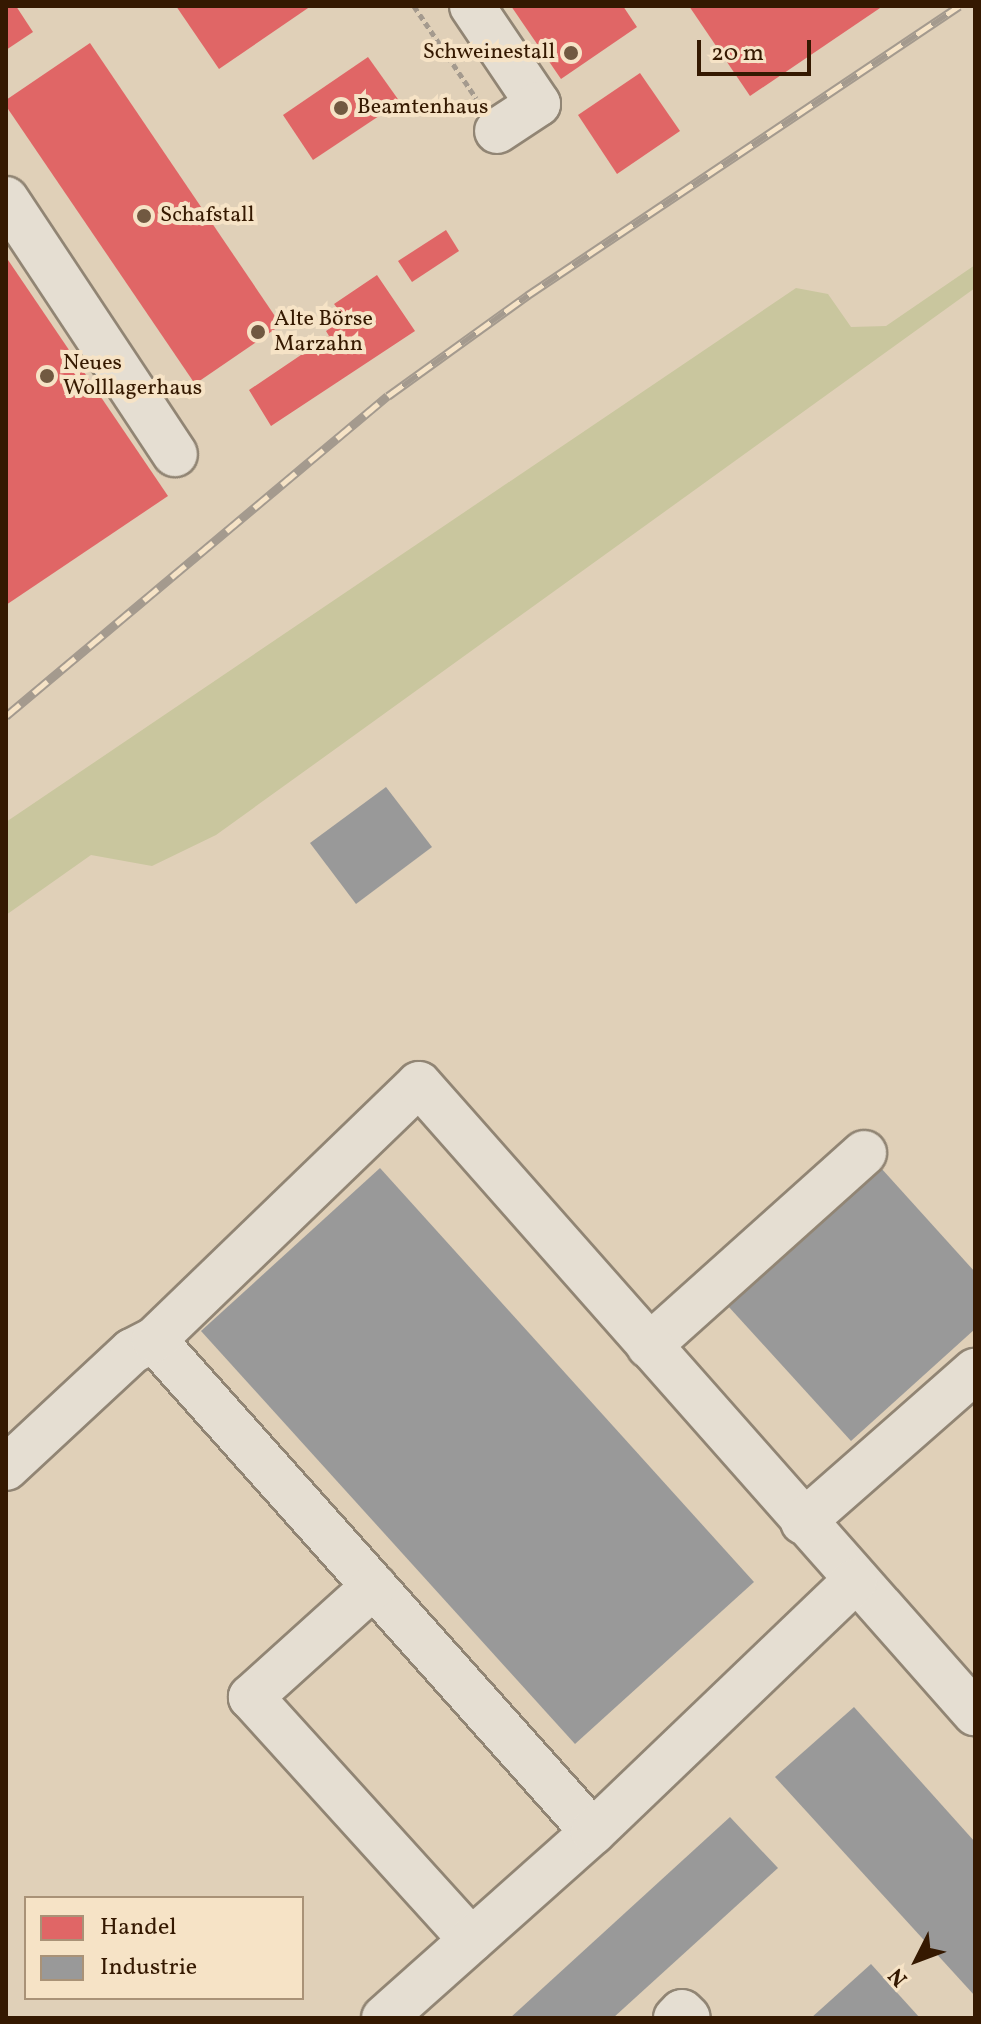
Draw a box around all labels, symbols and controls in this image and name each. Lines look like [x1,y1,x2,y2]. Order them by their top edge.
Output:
scale bar [701,24,815,74]
text: 20 m [711,37,764,71]
place label: Schweinestall [423,40,555,66]
marker: Schweinestall [562,44,580,62]
place label: Beamtenhaus [357,95,489,121]
marker: Beamtenhaus [332,99,350,117]
place label: Schafstall [160,203,254,229]
marker: Schafstall [135,207,153,225]
place label: Alte Börse Marzahn [274,306,373,358]
marker: Alte Börse Marzahn [249,323,267,341]
place label: Neues Wolllagerhaus [63,350,202,402]
marker: Neues Wolllagerhaus [38,367,56,385]
legend [24,1896,304,2000]
text: Handel [100,1911,176,1945]
north arrow [877,1920,957,2000]
text: Industrie [100,1951,197,1985]
text: N [882,1960,916,1993]

